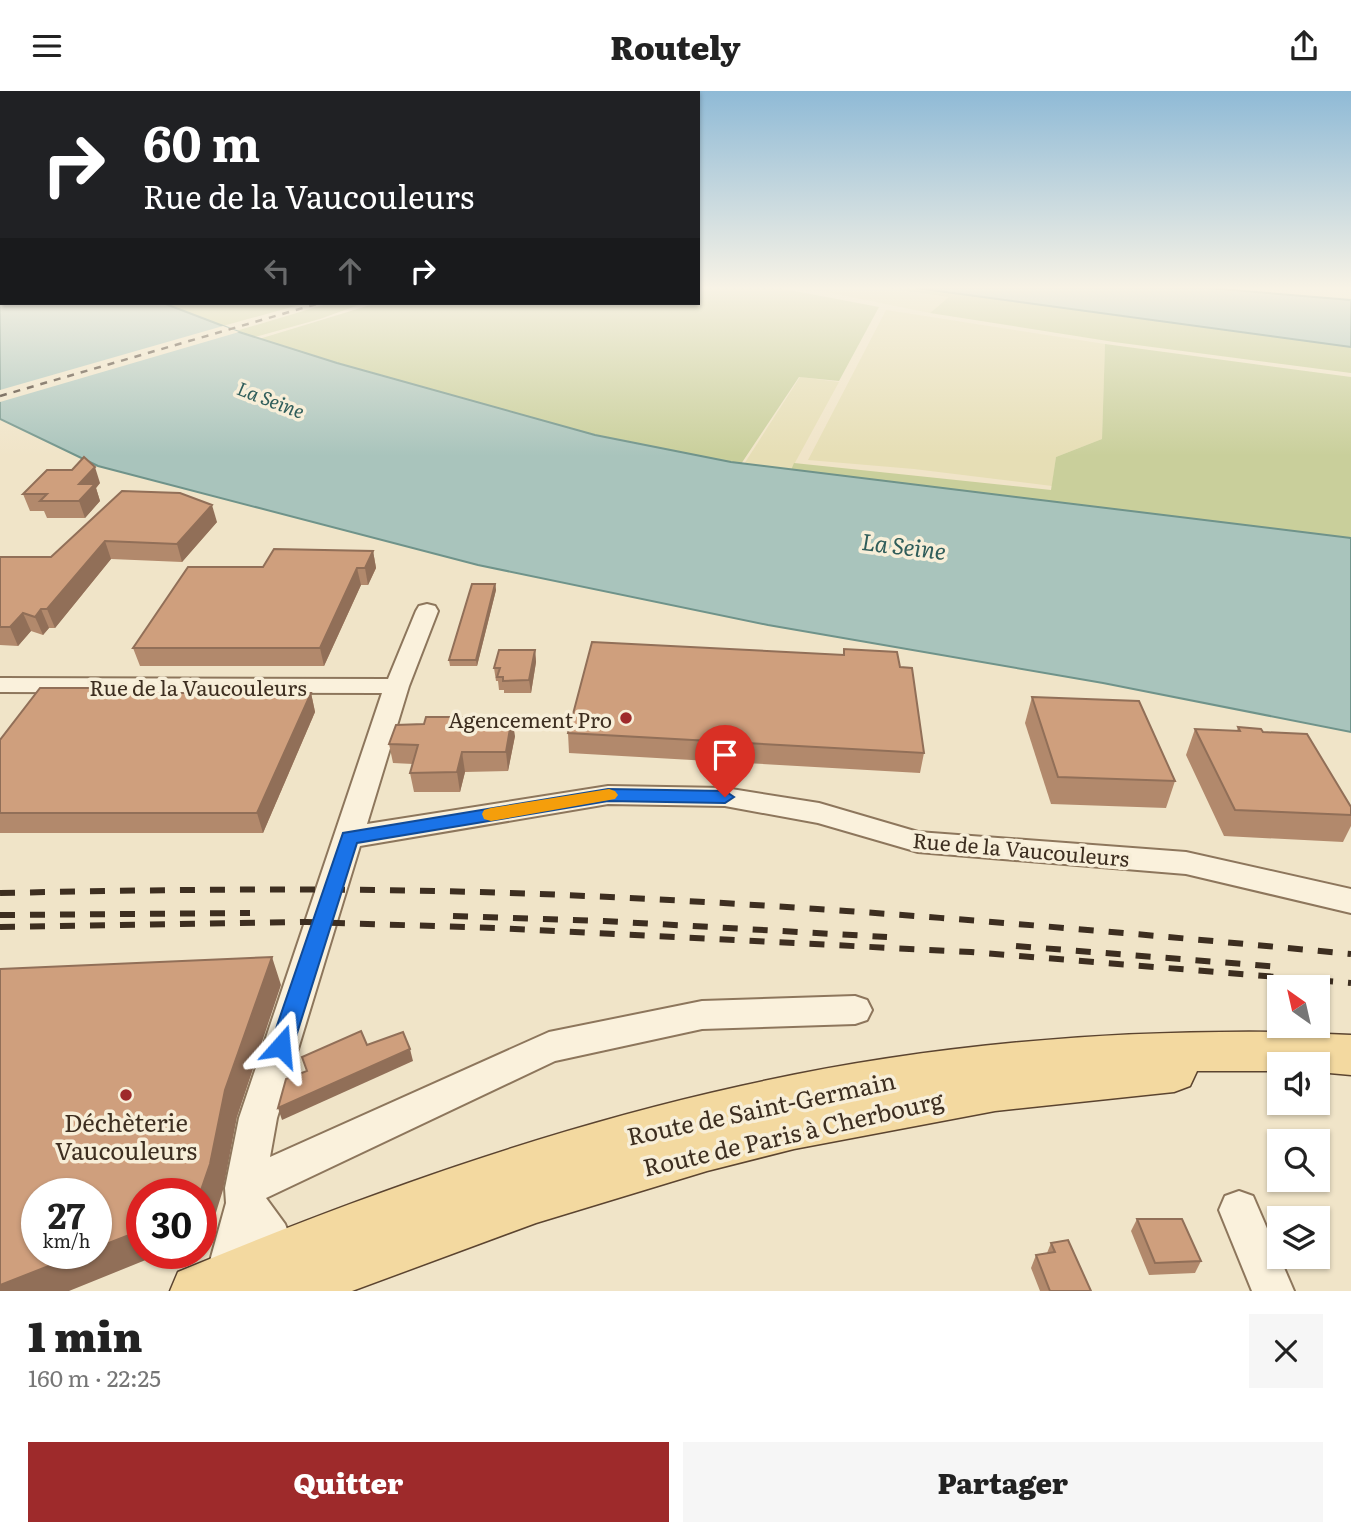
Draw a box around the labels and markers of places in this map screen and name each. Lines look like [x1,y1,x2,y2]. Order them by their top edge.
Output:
place label: Agencement Pro [448,703,612,734]
marker: Agencement Pro [618,710,634,726]
pin [695,725,755,797]
marker: Déchèterie Vaucouleurs [118,1087,134,1103]
place label: Déchèterie Vaucouleurs [55,1104,197,1167]

